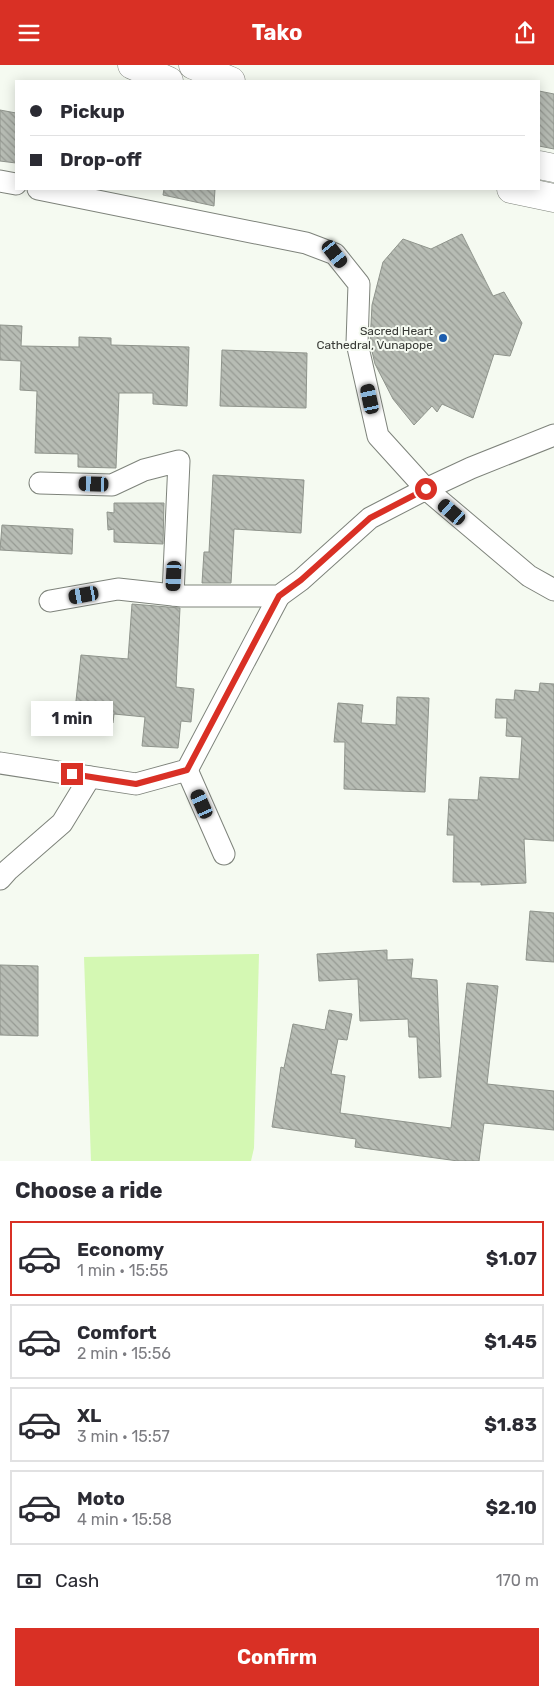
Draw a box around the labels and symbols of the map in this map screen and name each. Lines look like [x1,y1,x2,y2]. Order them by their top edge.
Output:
car [319,238,350,270]
place label: Sacred Heart Cathedral, Vunapope [317,324,433,352]
marker: Sacred Heart Cathedral, Vunapope [437,332,449,344]
car [359,383,380,415]
car [78,476,109,492]
route start [415,478,437,500]
car [435,496,468,528]
car [165,561,182,591]
car [67,585,100,605]
callout: 1 min [31,701,113,737]
route end [61,763,83,785]
car [189,787,214,821]

